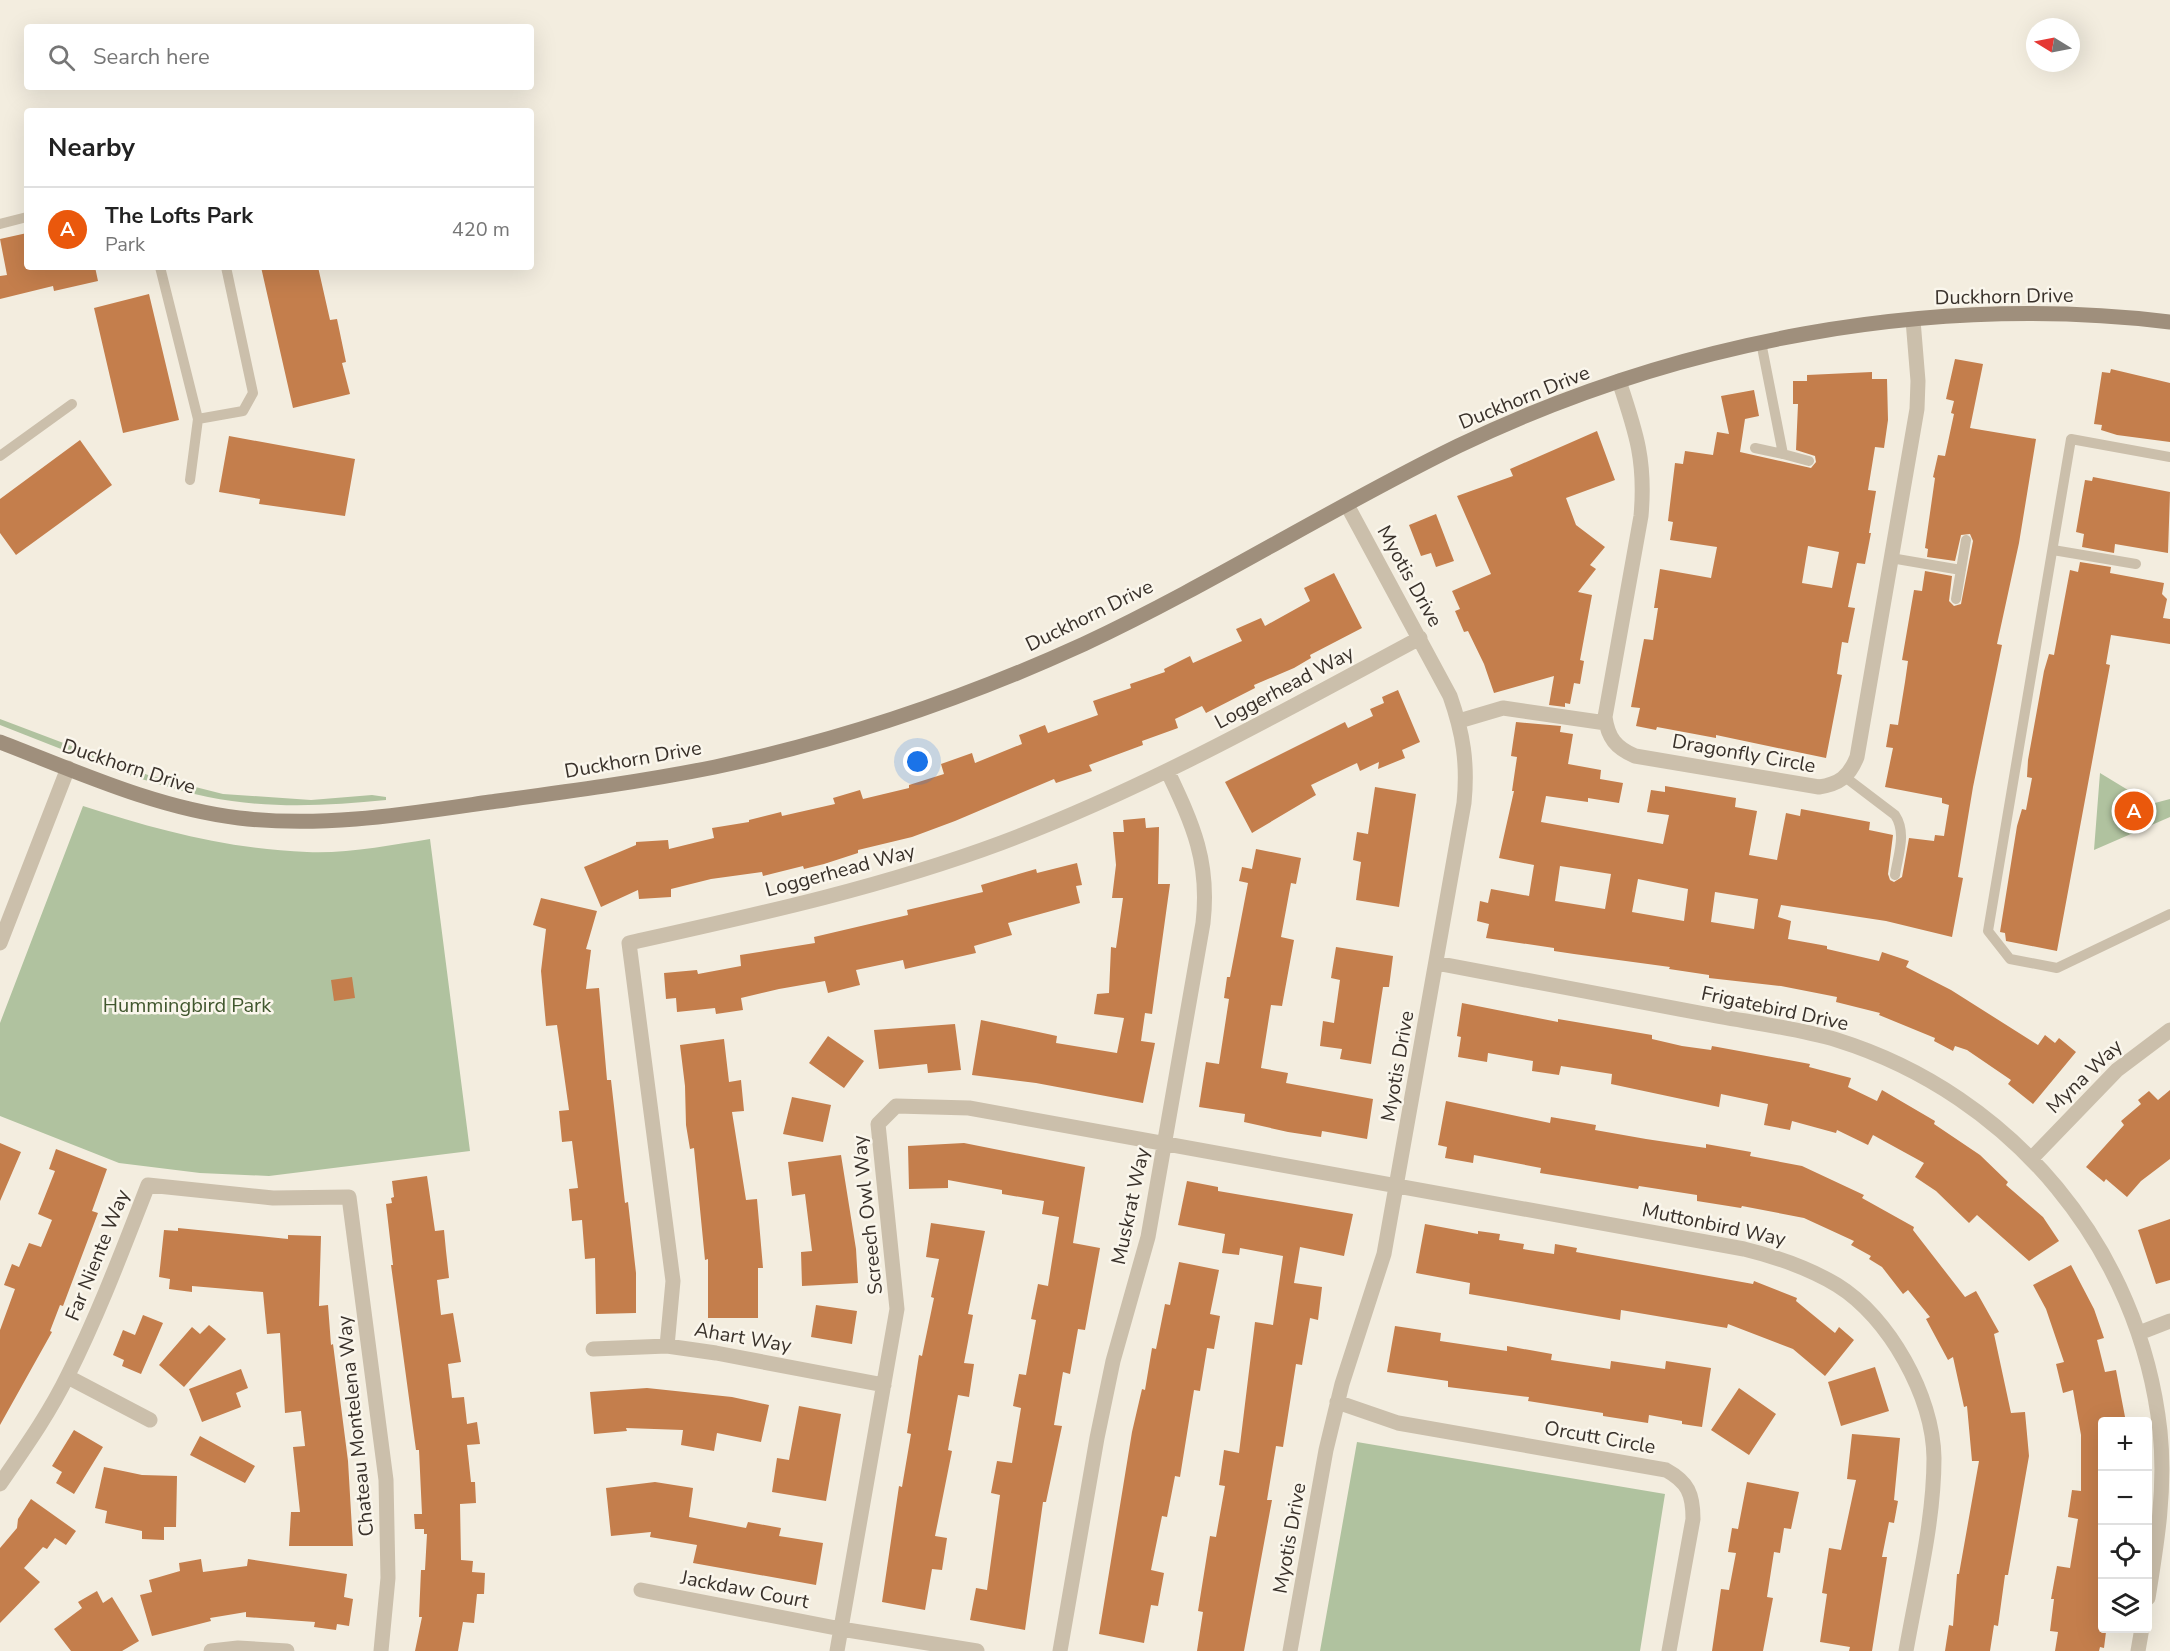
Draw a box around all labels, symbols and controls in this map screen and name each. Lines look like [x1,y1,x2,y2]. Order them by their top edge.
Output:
north arrow [2026,18,2080,72]
search box [24,24,534,90]
icon: search [45,41,78,74]
text: Search here [93,42,210,72]
text: Nearby [48,130,135,165]
text: The Lofts Park [105,201,253,231]
text: A [60,216,75,243]
text: 420 m [452,216,510,243]
text: Park [105,231,145,258]
street label: Duckhorn Drive [1934,282,2074,311]
street label: Duckhorn Drive [1455,359,1594,436]
street label: Myotis Drive [1371,521,1449,632]
street label: Duckhorn Drive [1021,573,1158,658]
street label: Loggerhead Way [1210,639,1359,736]
street label: Dragonfly Circle [1670,728,1818,779]
street label: Duckhorn Drive [59,732,199,801]
street label: Duckhorn Drive [562,734,704,785]
your location [903,747,932,776]
pin: A [2114,788,2154,834]
street label: Loggerhead Way [762,837,919,903]
street label: Frigatebird Drive [1699,980,1851,1037]
park label: Hummingbird Park [103,992,272,1019]
street label: Myotis Drive [1374,1009,1421,1124]
street label: Myna Way [2040,1033,2129,1119]
street label: Screech Owl Way [846,1133,889,1296]
street label: Muskrat Way [1105,1144,1156,1267]
street label: Far Niente Way [59,1185,136,1325]
street label: Muttonbird Way [1640,1196,1789,1253]
street label: Chateau Montelena Way [330,1313,381,1538]
street label: Ahart Way [692,1316,794,1359]
street label: Orcutt Circle [1542,1414,1658,1461]
map controls [2098,1417,2152,1633]
button: + [2098,1417,2152,1471]
button: − [2098,1471,2152,1525]
street label: Myotis Drive [1266,1481,1313,1596]
button: locate [2098,1525,2152,1579]
street label: Jackdaw Court [678,1564,812,1615]
button: layers [2098,1579,2152,1633]

